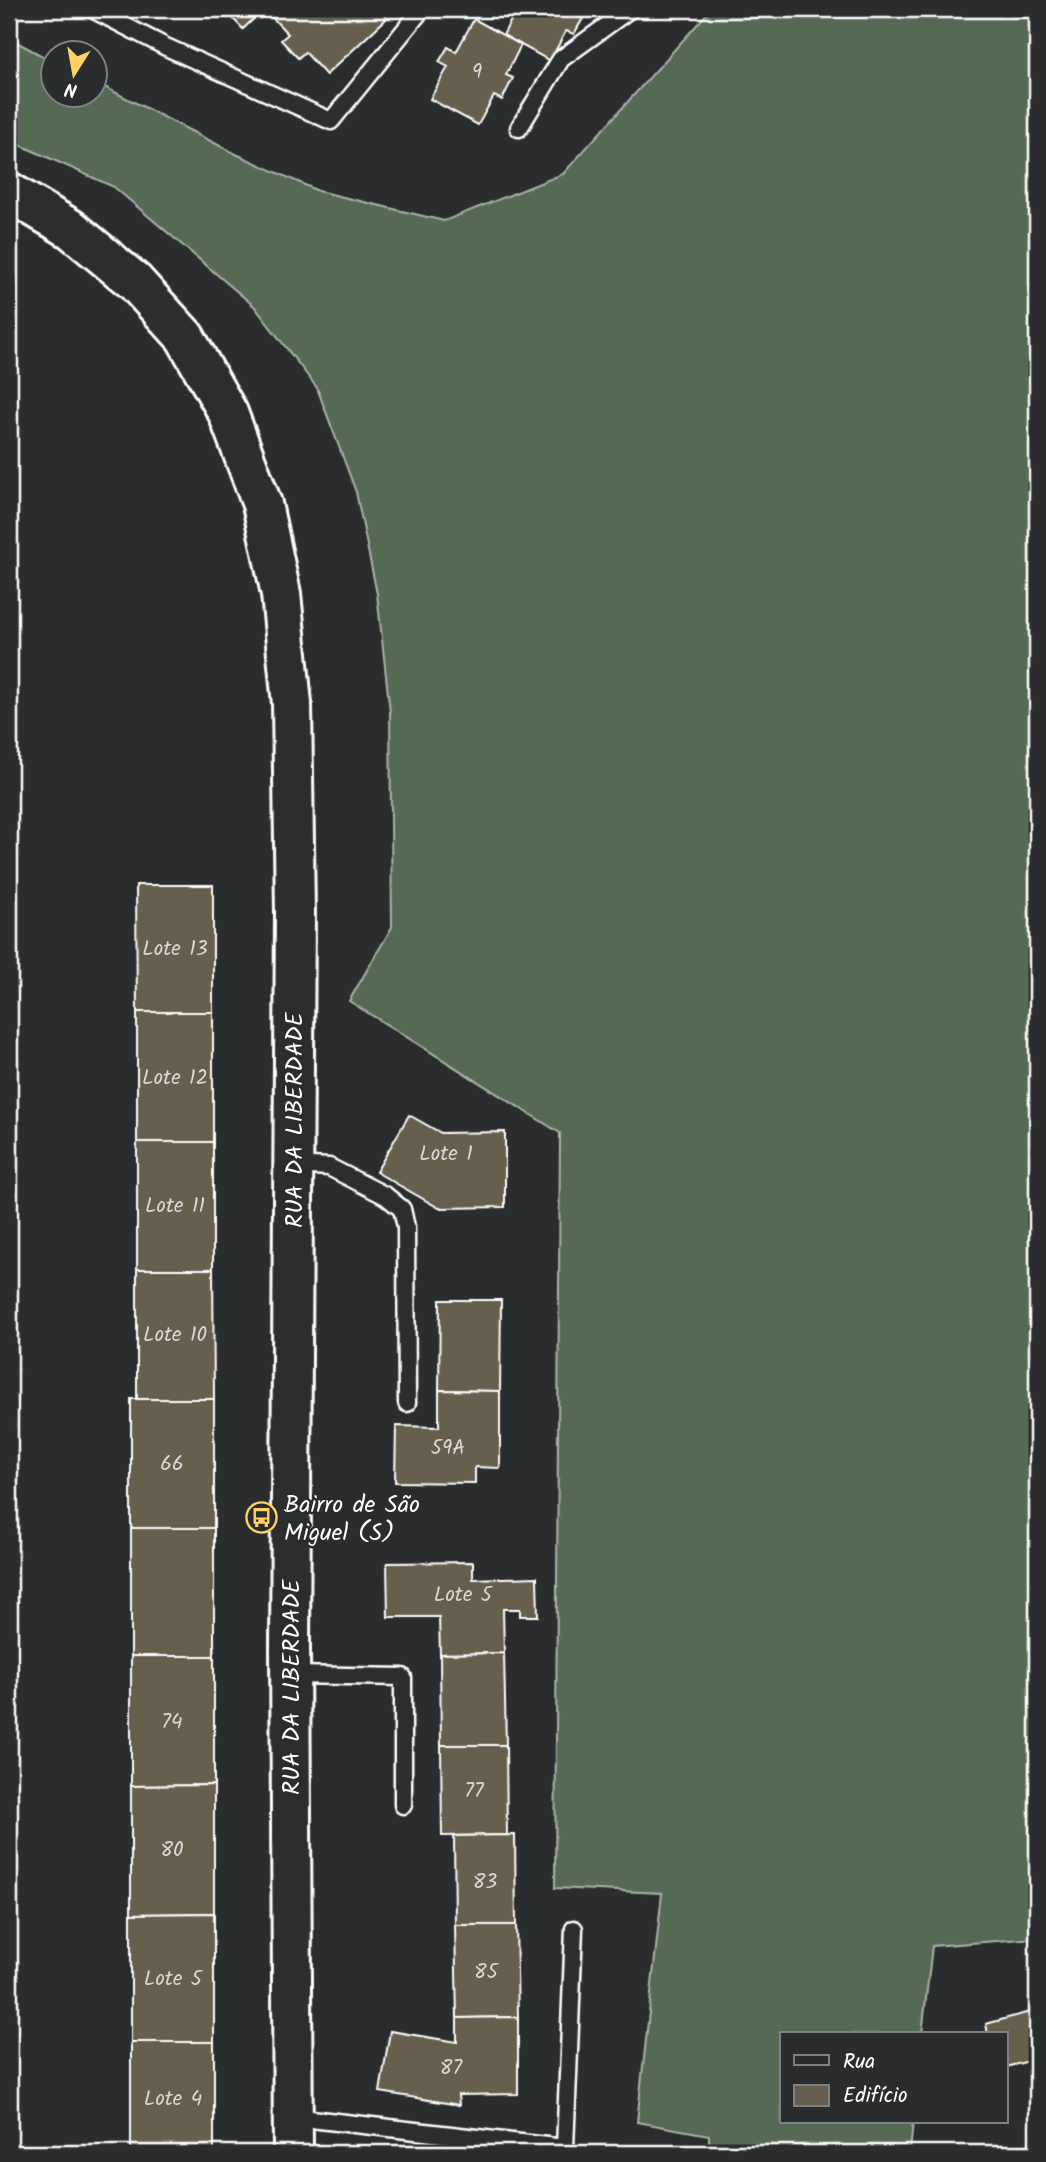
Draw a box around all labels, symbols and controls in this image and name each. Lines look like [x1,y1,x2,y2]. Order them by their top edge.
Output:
north arrow [38,38,108,108]
house number: 9 [472,56,482,89]
text: N [62,73,80,105]
house number: Lote 13 [142,933,208,966]
street label: RUA DA LIBERDADE [276,1011,315,1228]
house number: Lote 12 [142,1062,208,1095]
house number: Lote 1 [419,1138,473,1171]
house number: Lote 11 [145,1190,205,1223]
house number: Lote 10 [143,1319,207,1352]
house number: 59A [431,1432,465,1465]
house number: 66 [160,1448,184,1481]
place label: Bairro de São Miguel (S) [284,1486,420,1553]
bus stop icon: Bairro de São Miguel (S) [244,1501,278,1535]
street label: RUA DA LIBERDADE [273,1578,312,1795]
house number: Lote 5 [434,1579,494,1612]
house number: 74 [161,1706,183,1739]
house number: 77 [464,1775,485,1808]
house number: 80 [160,1834,184,1867]
house number: 83 [473,1866,497,1899]
house number: 85 [474,1956,500,1989]
house number: Lote 5 [144,1963,204,1996]
legend [780,2032,1007,2124]
text: Rua [843,2046,875,2079]
house number: 87 [440,2052,463,2085]
text: Edifício [843,2080,908,2113]
house number: Lote 4 [144,2083,202,2116]

